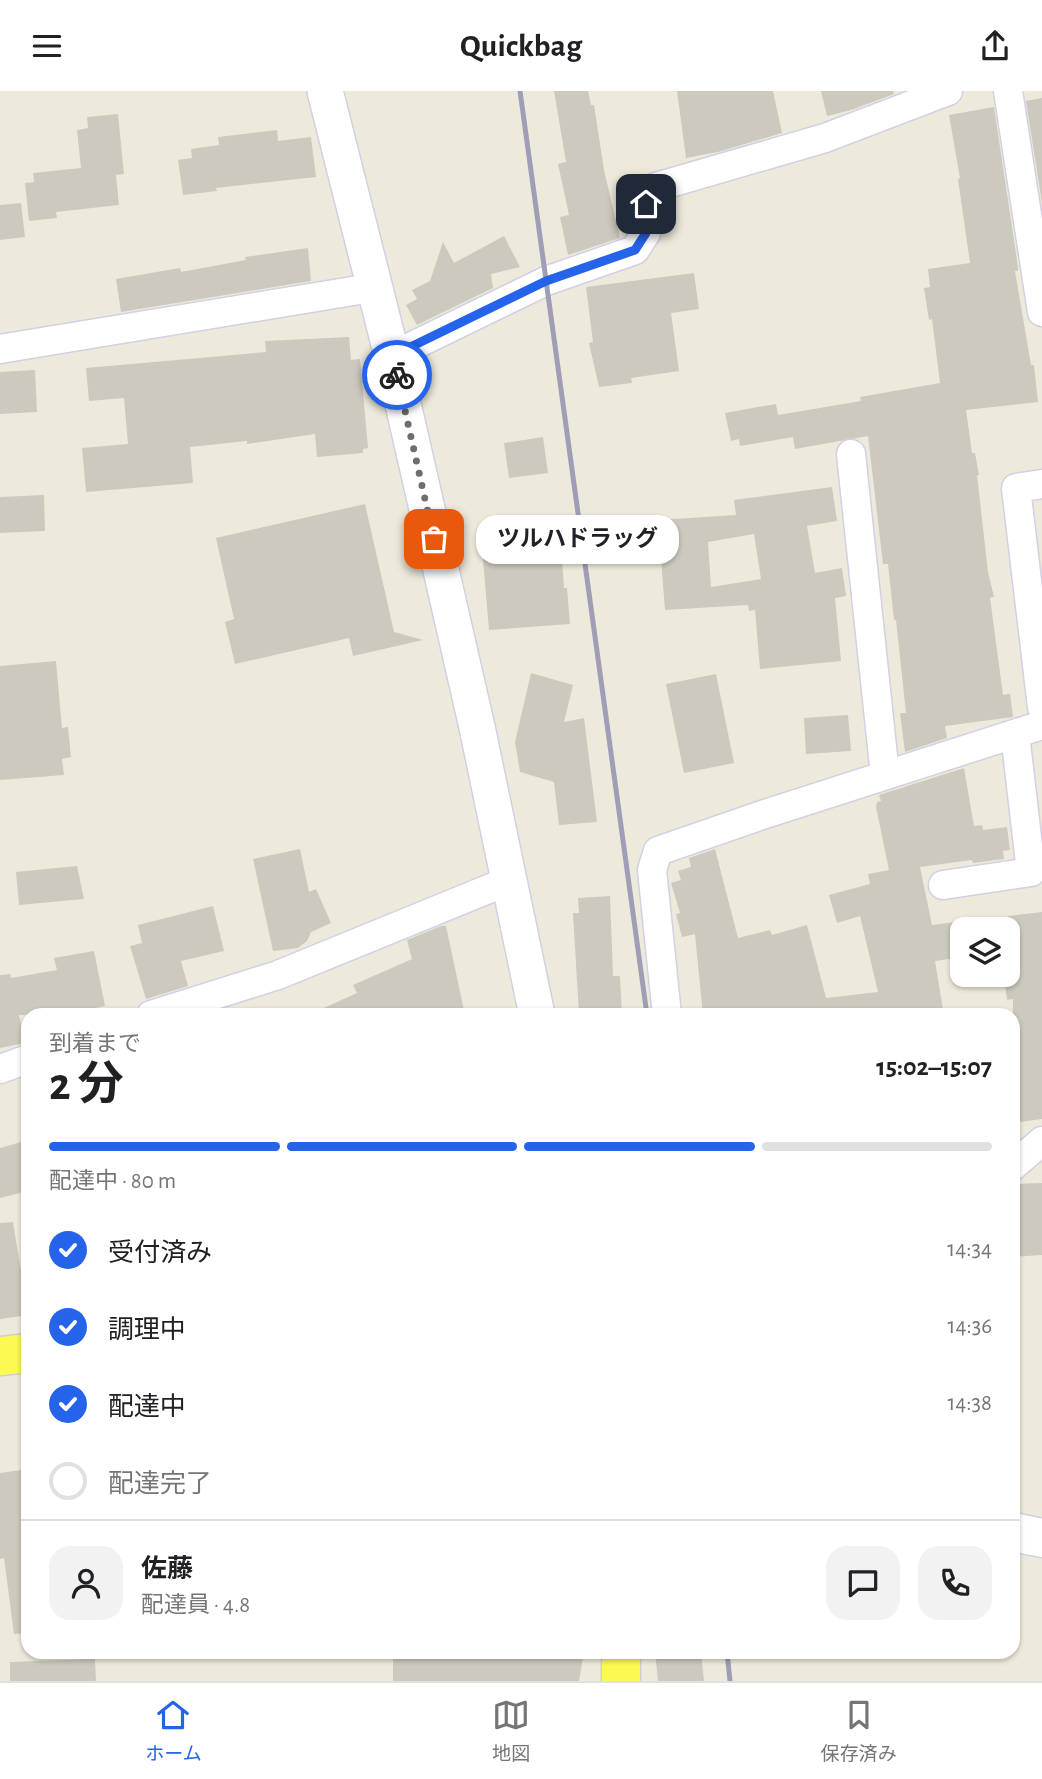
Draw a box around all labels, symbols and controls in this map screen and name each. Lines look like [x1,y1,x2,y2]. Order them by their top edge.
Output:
icon: menu [28,27,66,65]
icon: share [976,27,1014,65]
text: Quickbag [460,30,582,62]
pin [616,174,676,234]
icon: home [627,185,665,223]
courier [362,340,432,410]
icon: bike [378,356,416,394]
pin [404,509,464,569]
callout: ツルハドラッグ [476,515,679,563]
icon: bag [415,520,453,558]
text: ツルハドラッグ [497,528,658,551]
map controls [950,917,1020,987]
button: layers [950,917,1020,987]
text: 到着まで [49,1033,141,1056]
text: 15:02–15:07 [876,1054,992,1080]
text: 2 分 [49,1062,124,1108]
text: 配達中 · 80 m [49,1170,176,1193]
icon: check [49,1231,87,1269]
text: 14:34 [947,1238,992,1261]
text: 受付済み [108,1240,212,1266]
icon: check [49,1308,87,1346]
text: 14:36 [947,1315,992,1338]
text: 調理中 [108,1317,186,1343]
icon: check [49,1385,87,1423]
text: 14:38 [947,1392,992,1415]
text: 配達中 [108,1394,186,1420]
text: 配達完了 [108,1471,212,1497]
button: person [49,1546,123,1620]
button: chat [826,1546,900,1620]
button: phone [918,1546,992,1620]
text: 佐藤 [141,1556,193,1582]
text: 配達員 · 4.8 [141,1594,250,1617]
tab: ホーム [145,1696,202,1766]
tab: 地図 [492,1696,530,1766]
tab: 保存済み [821,1696,897,1766]

